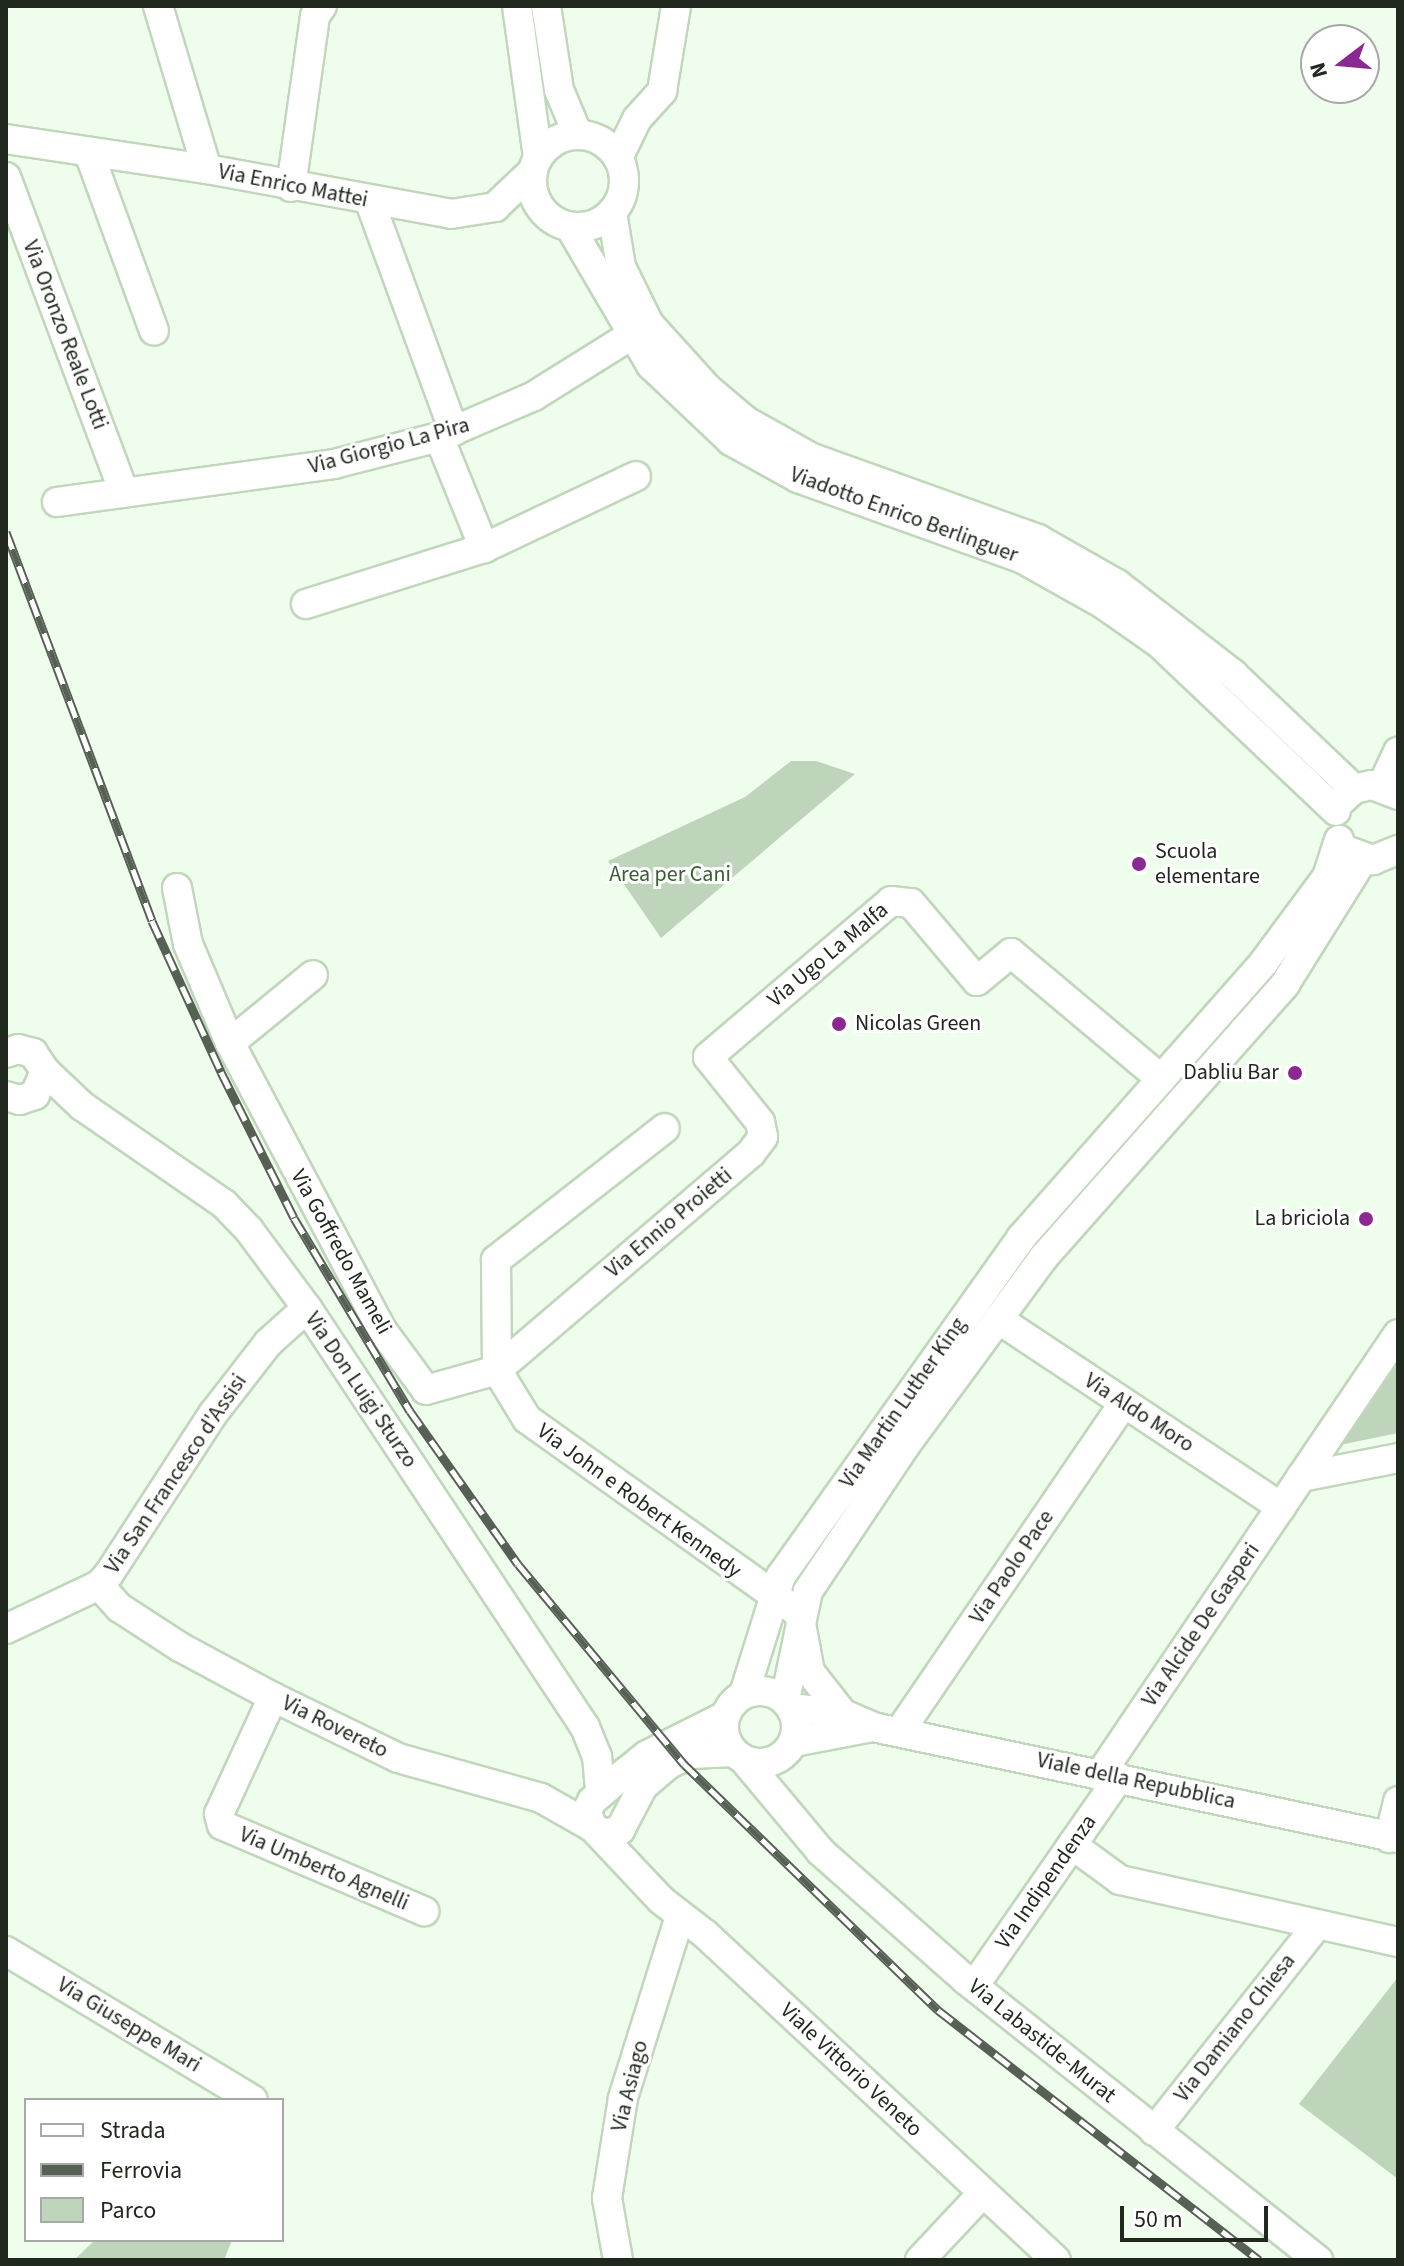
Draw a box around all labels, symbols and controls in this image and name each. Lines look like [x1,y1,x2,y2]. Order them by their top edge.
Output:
north arrow [1300,24,1380,104]
text: N [1301,59,1336,82]
street label: Via Enrico Mattei [216,159,370,213]
street label: Via Oronzo Reale Lotti [17,237,113,433]
street label: Via Giorgio La Pira [306,412,472,480]
street label: Viadotto Enrico Berlinguer [786,461,1022,569]
place label: Scuola elementare [1155,838,1260,890]
marker: Scuola elementare [1130,855,1148,873]
park label: Area per Cani [609,862,731,888]
street label: Via Ugo La Malfa [762,897,894,1013]
place label: Nicolas Green [855,1011,981,1037]
marker: Nicolas Green [830,1015,848,1033]
place label: Dabliu Bar [1183,1060,1279,1086]
marker: Dabliu Bar [1286,1064,1304,1082]
street label: Via Ennio Proietti [600,1162,738,1284]
street label: Via Goffredo Mameli [285,1165,397,1339]
place label: La briciola [1255,1206,1350,1232]
marker: La briciola [1357,1210,1375,1228]
street label: Via Don Luigi Sturzo [299,1307,423,1473]
street label: Via Martin Luther King [834,1313,972,1493]
street label: Via Aldo Moro [1079,1368,1199,1458]
street label: Via San Francesco d'Assisi [99,1369,253,1579]
street label: Via John e Robert Kennedy [532,1418,746,1584]
street label: Via Paolo Pace [964,1505,1060,1629]
street label: Via Alcide De Gasperi [1136,1538,1266,1712]
street label: Via Rovereto [278,1690,392,1764]
street label: Viale della Repubblica [1034,1747,1238,1815]
street label: Via Indipendenza [990,1810,1102,1954]
street label: Via Umberto Agnelli [235,1821,413,1917]
street label: Via Damiano Chiesa [1169,1949,1301,2107]
street label: Via Giuseppe Mari [52,1972,206,2078]
street label: Via Labastide-Murat [963,1973,1121,2109]
street label: Viale Vittorio Veneto [774,1997,928,2143]
street label: Via Asiago [606,2038,654,2134]
legend [24,2098,284,2242]
text: Strada [100,2113,166,2148]
text: Ferrovia [100,2153,182,2188]
scale bar [1124,2190,1272,2240]
text: Parco [100,2193,156,2228]
text: 50 m [1134,2202,1183,2237]

